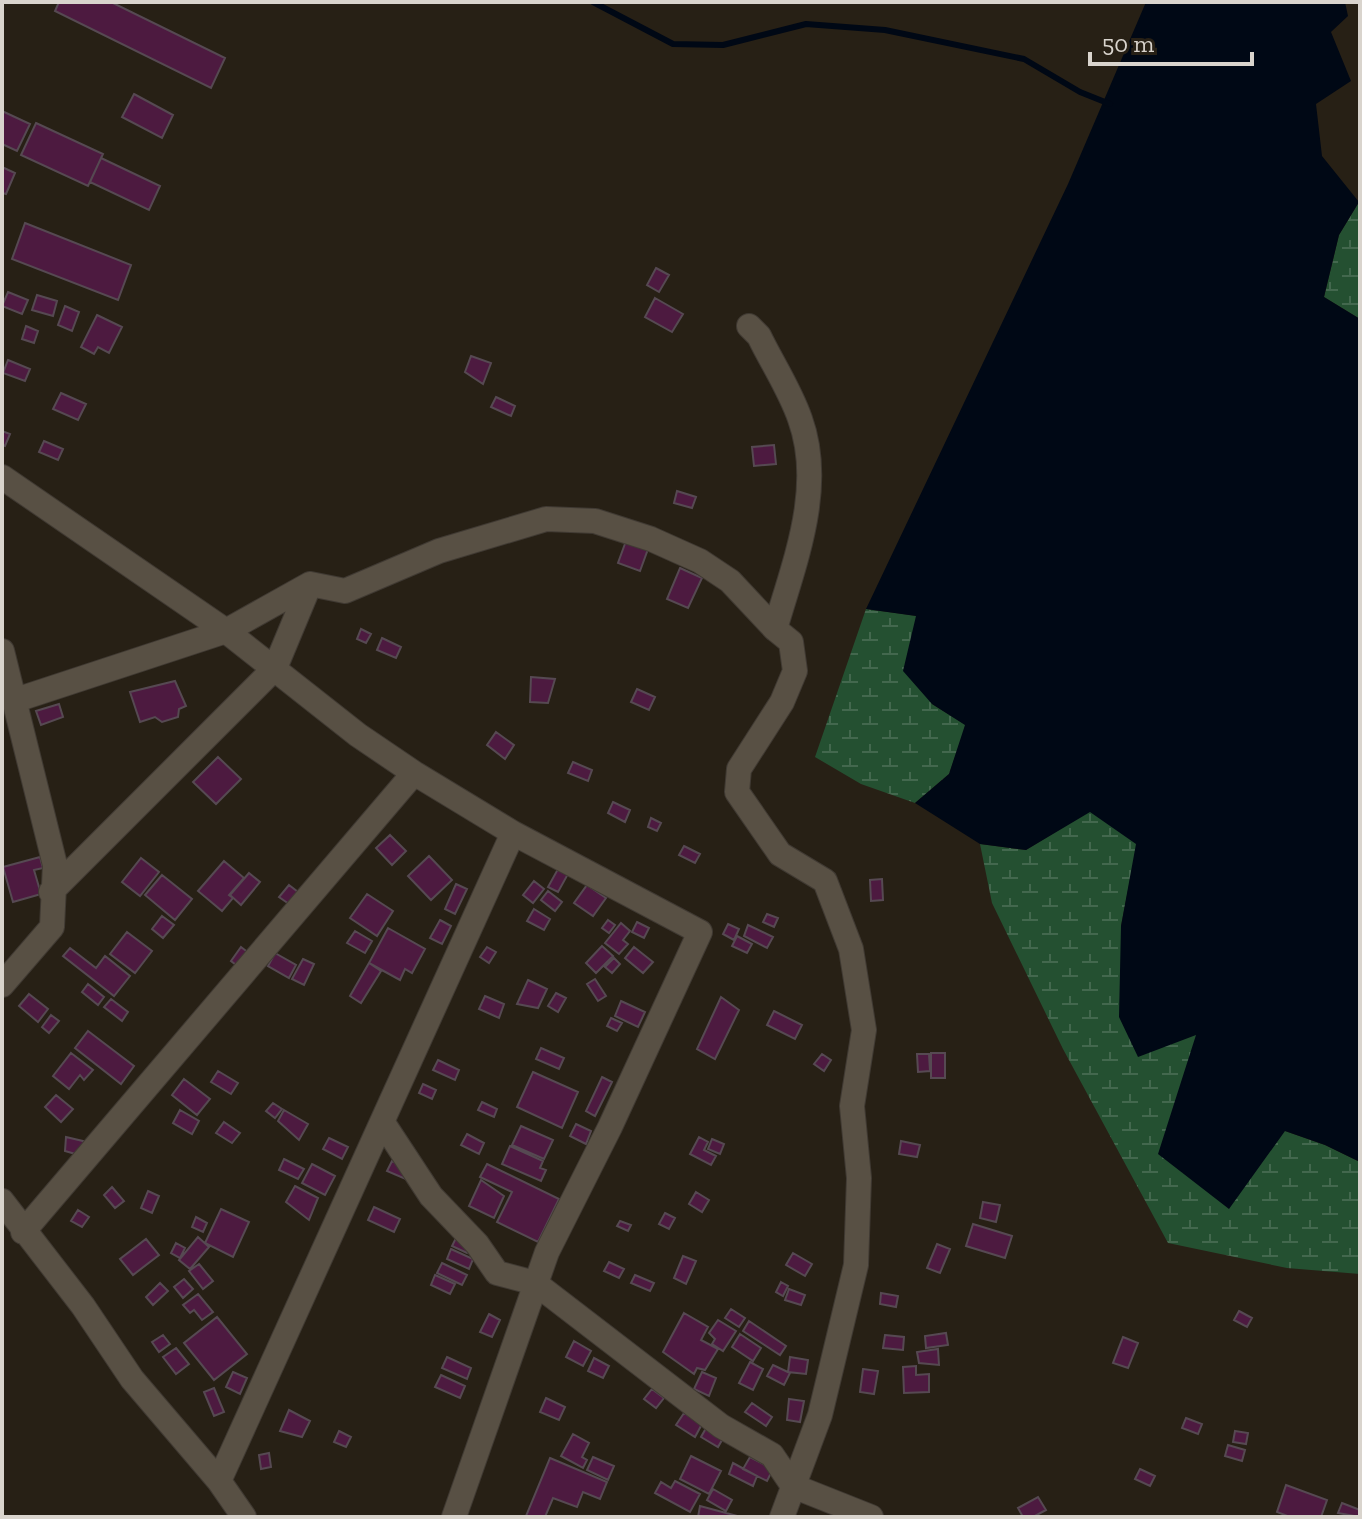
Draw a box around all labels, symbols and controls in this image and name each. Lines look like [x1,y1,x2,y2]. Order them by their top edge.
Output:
scale bar [1090,16,1252,66]
text: 50 m [1102,29,1155,58]

